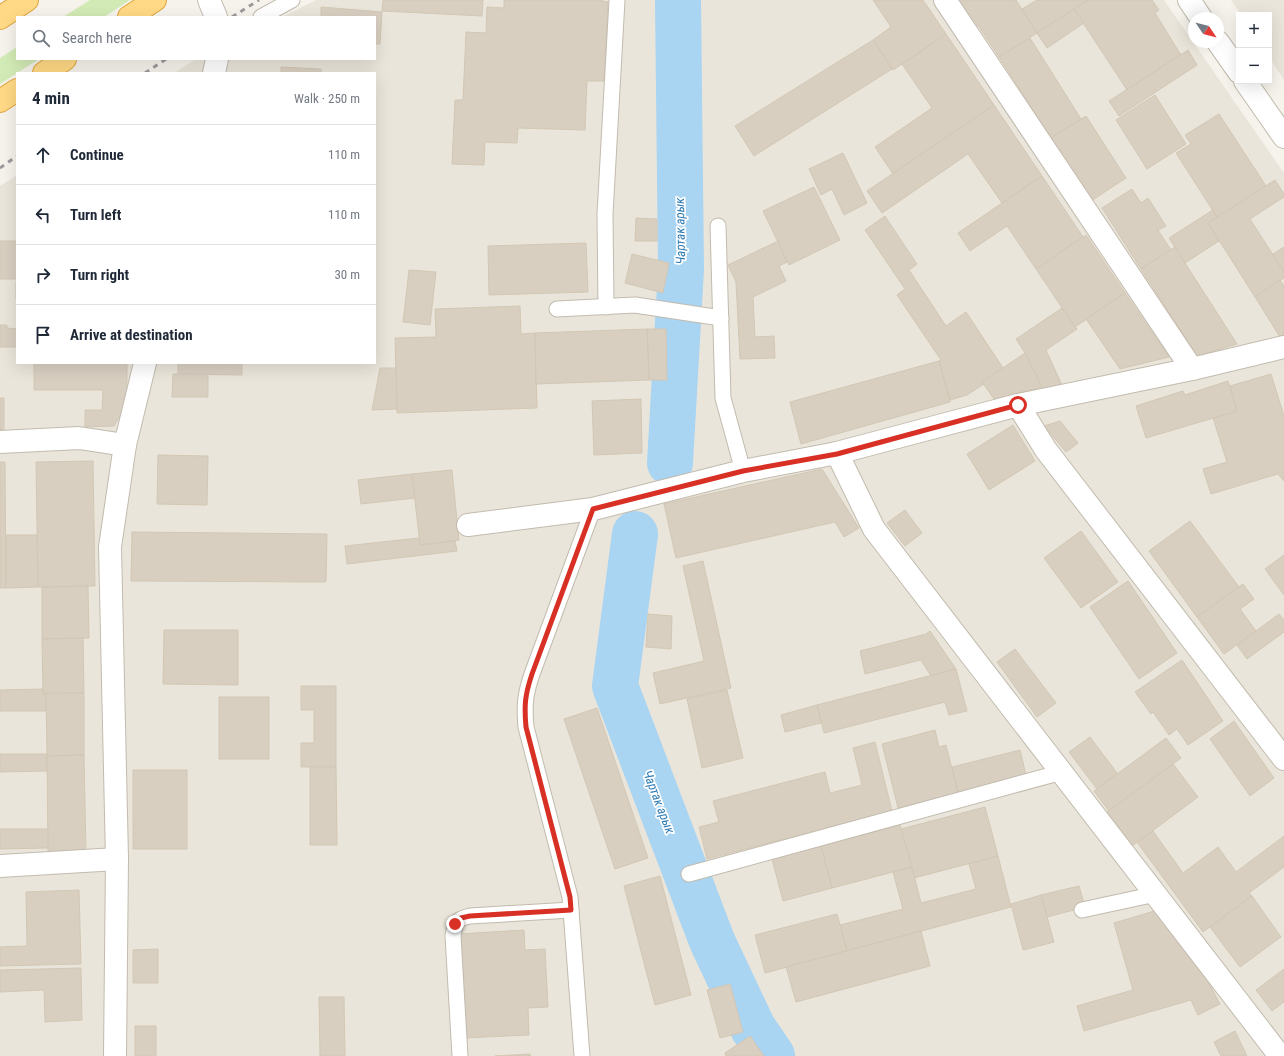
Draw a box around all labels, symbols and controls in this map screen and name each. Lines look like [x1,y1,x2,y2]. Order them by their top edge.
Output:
north arrow [1188,12,1224,48]
map controls [1236,12,1272,84]
button: + [1236,12,1272,48]
search box [16,16,376,60]
icon: search [30,27,52,49]
text: Search here [62,29,132,47]
button: − [1236,48,1272,84]
text: 4 min [32,88,70,108]
text: Walk · 250 m [294,91,360,106]
icon: ahead [32,144,54,166]
text: Continue [70,146,124,164]
text: 110 m [328,147,360,162]
water label: Чартак арык [672,197,688,264]
icon: left [32,204,54,226]
text: Turn left [70,206,121,224]
text: 110 m [328,207,360,222]
icon: right [32,264,54,286]
text: Turn right [70,266,129,284]
text: 30 m [334,267,360,282]
icon: arrive [32,324,54,346]
text: Arrive at destination [70,326,193,344]
route start [1009,396,1027,414]
water label: Чартак арык [640,768,678,837]
route end [446,915,464,933]

